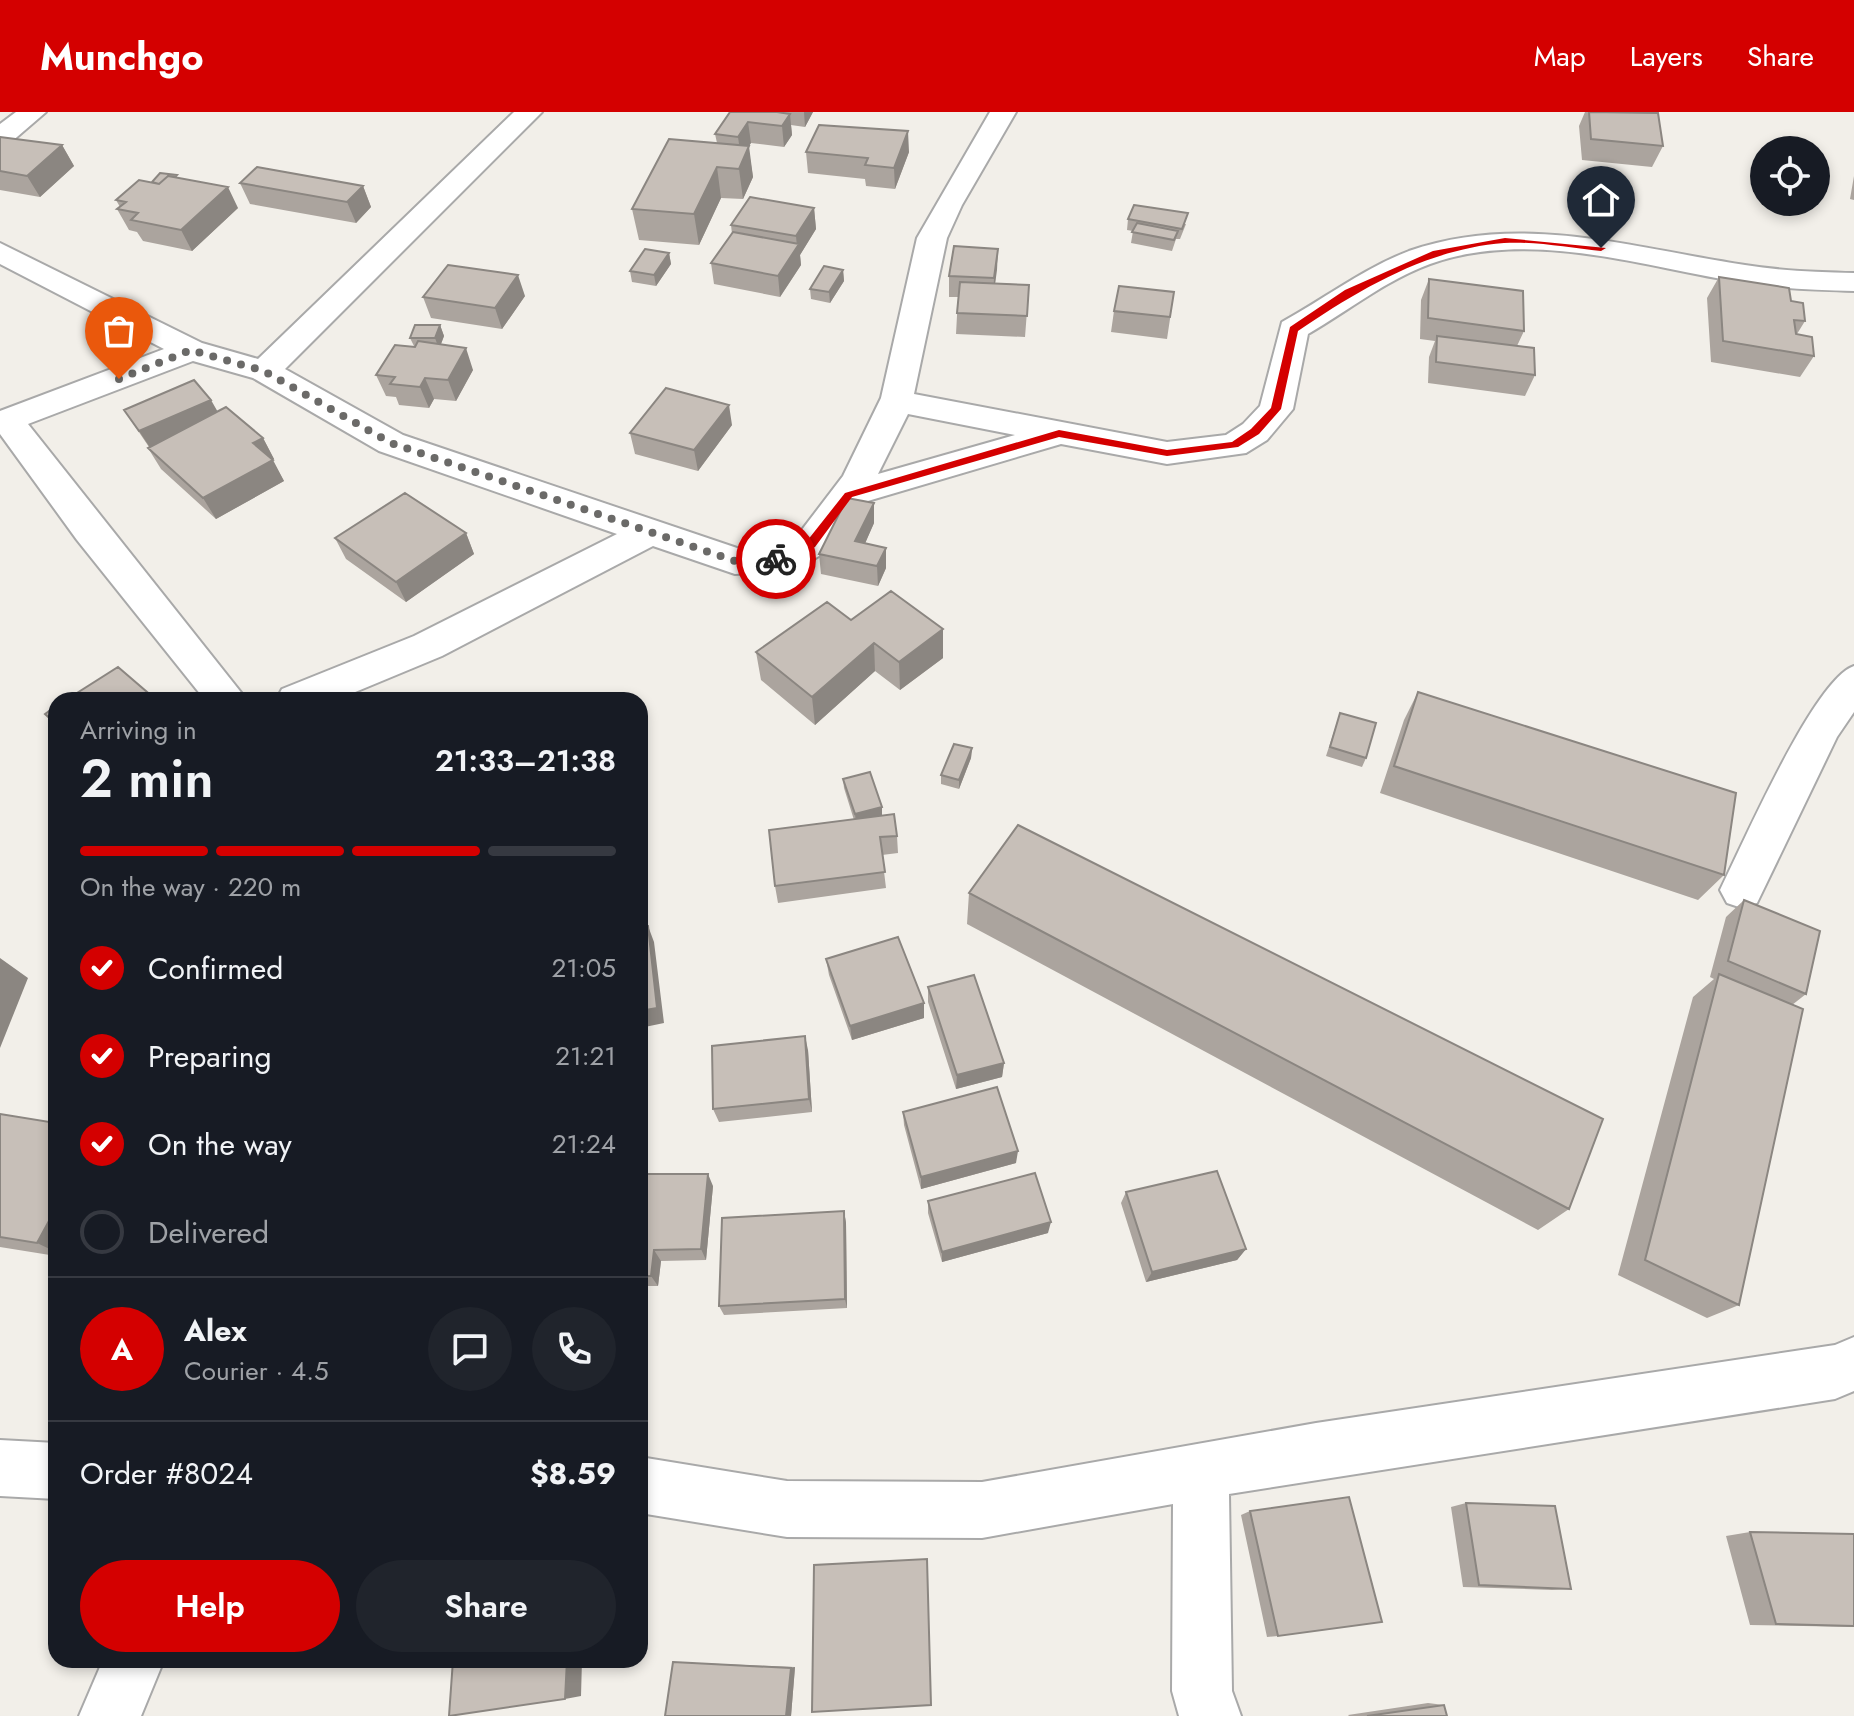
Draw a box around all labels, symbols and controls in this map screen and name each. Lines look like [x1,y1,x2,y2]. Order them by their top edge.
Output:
text: Munchgo [40,29,204,84]
text: Map [1534,36,1586,77]
text: Layers [1630,36,1703,77]
text: Share [1747,36,1814,77]
map controls [1750,136,1830,216]
button: locate [1750,136,1830,216]
pin [1567,166,1635,248]
icon: home [1579,178,1623,222]
pin [85,297,153,379]
icon: bag [97,309,141,353]
courier [736,519,816,599]
icon: bike [754,537,798,581]
text: Arriving in [80,711,197,749]
text: 21:33–21:38 [435,739,616,782]
text: 2 min [80,741,213,817]
text: On the way · 220 m [80,868,301,906]
icon: check [80,946,124,990]
text: Confirmed [148,947,283,990]
text: 21:05 [551,949,616,987]
icon: check [80,1034,124,1078]
text: Preparing [148,1035,272,1078]
text: 21:21 [555,1037,616,1075]
icon: check [80,1122,124,1166]
text: On the way [148,1123,292,1166]
text: 21:24 [552,1125,616,1163]
text: Delivered [148,1211,269,1254]
button: chat [428,1307,512,1391]
button: phone [532,1307,616,1391]
text: Alex [184,1309,247,1352]
text: A [111,1328,133,1371]
text: Courier · 4.5 [184,1352,329,1390]
text: Order #8024 [80,1452,253,1495]
text: $8.59 [530,1452,616,1495]
button: Help [80,1560,340,1652]
button: Share [356,1560,616,1652]

